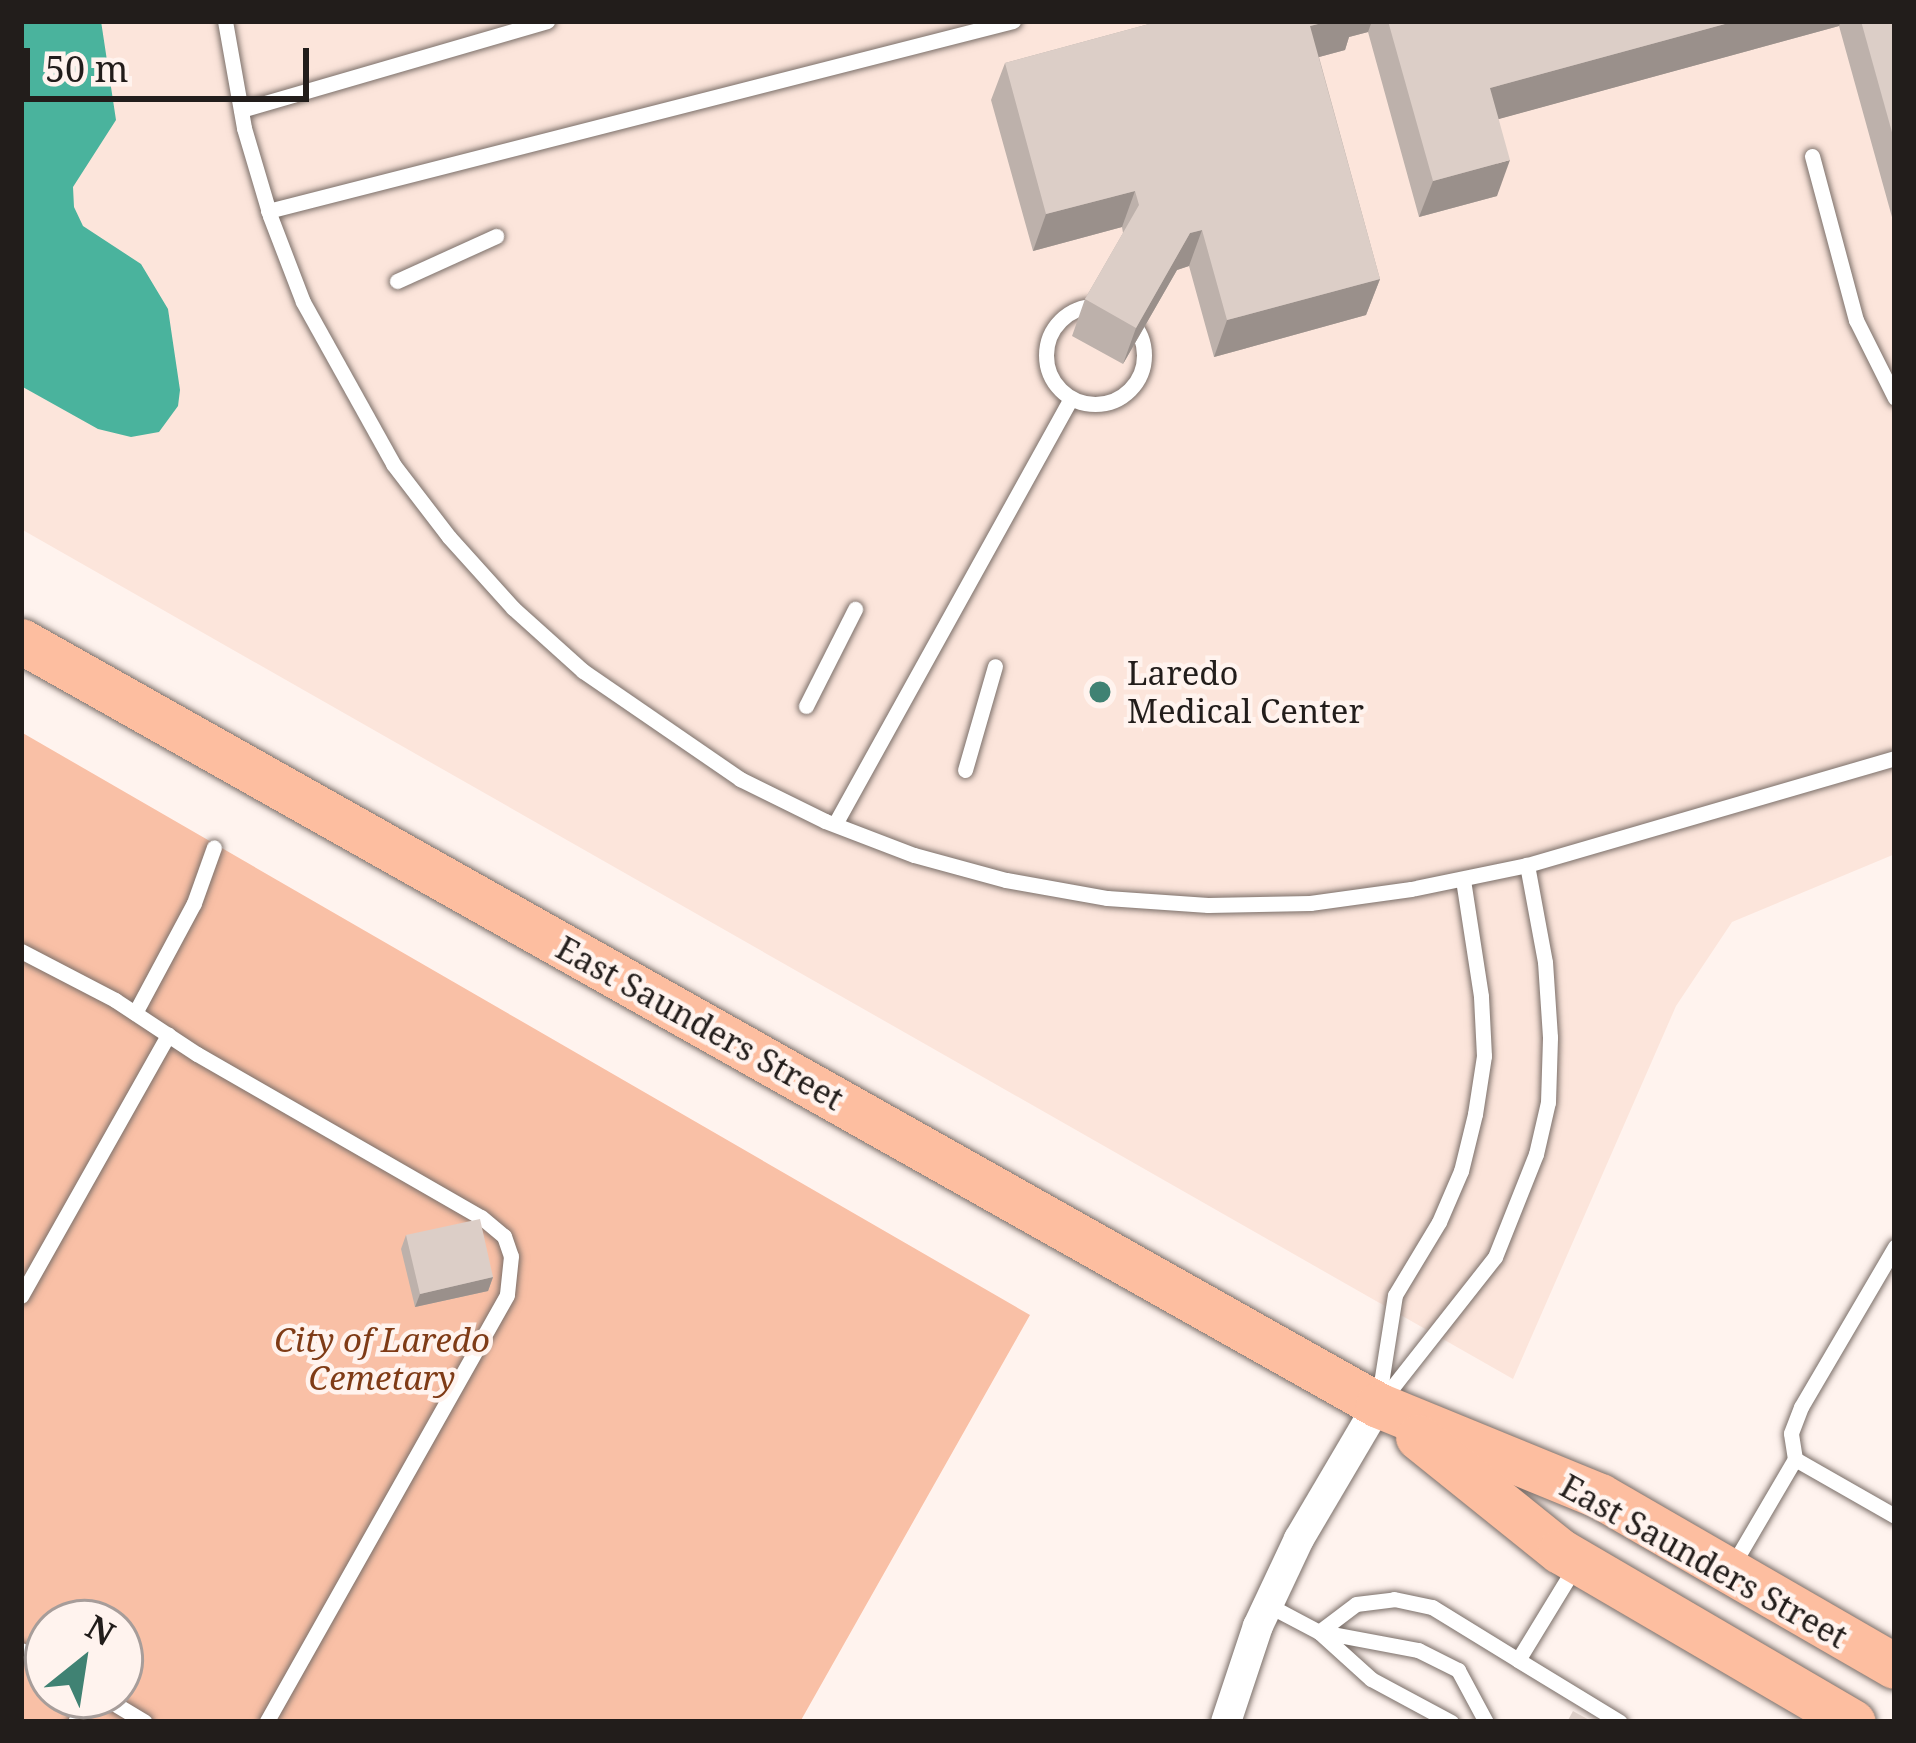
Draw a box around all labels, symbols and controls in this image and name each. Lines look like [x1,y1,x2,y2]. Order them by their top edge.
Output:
scale bar [30,24,315,98]
text: 50 m [45,44,129,93]
place label: Laredo Medical Center [1127,653,1364,731]
marker: Laredo Medical Center [1084,676,1116,708]
street label: East Saunders Street [550,928,850,1118]
park label: City of Laredo Cemetary [274,1320,490,1398]
street label: East Saunders Street [1554,1466,1854,1656]
north arrow [24,1599,144,1719]
text: N [78,1604,123,1656]

